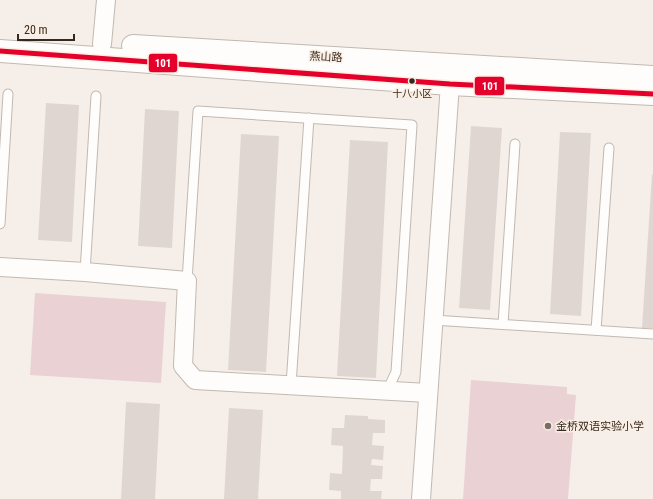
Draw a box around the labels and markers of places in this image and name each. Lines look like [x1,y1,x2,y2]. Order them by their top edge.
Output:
marker: 十八小区 [407,76,417,86]
place label: 十八小区 [392,88,432,99]
place label: 金桥双语实验小学 [556,420,644,433]
marker: 金桥双语实验小学 [543,421,553,431]

